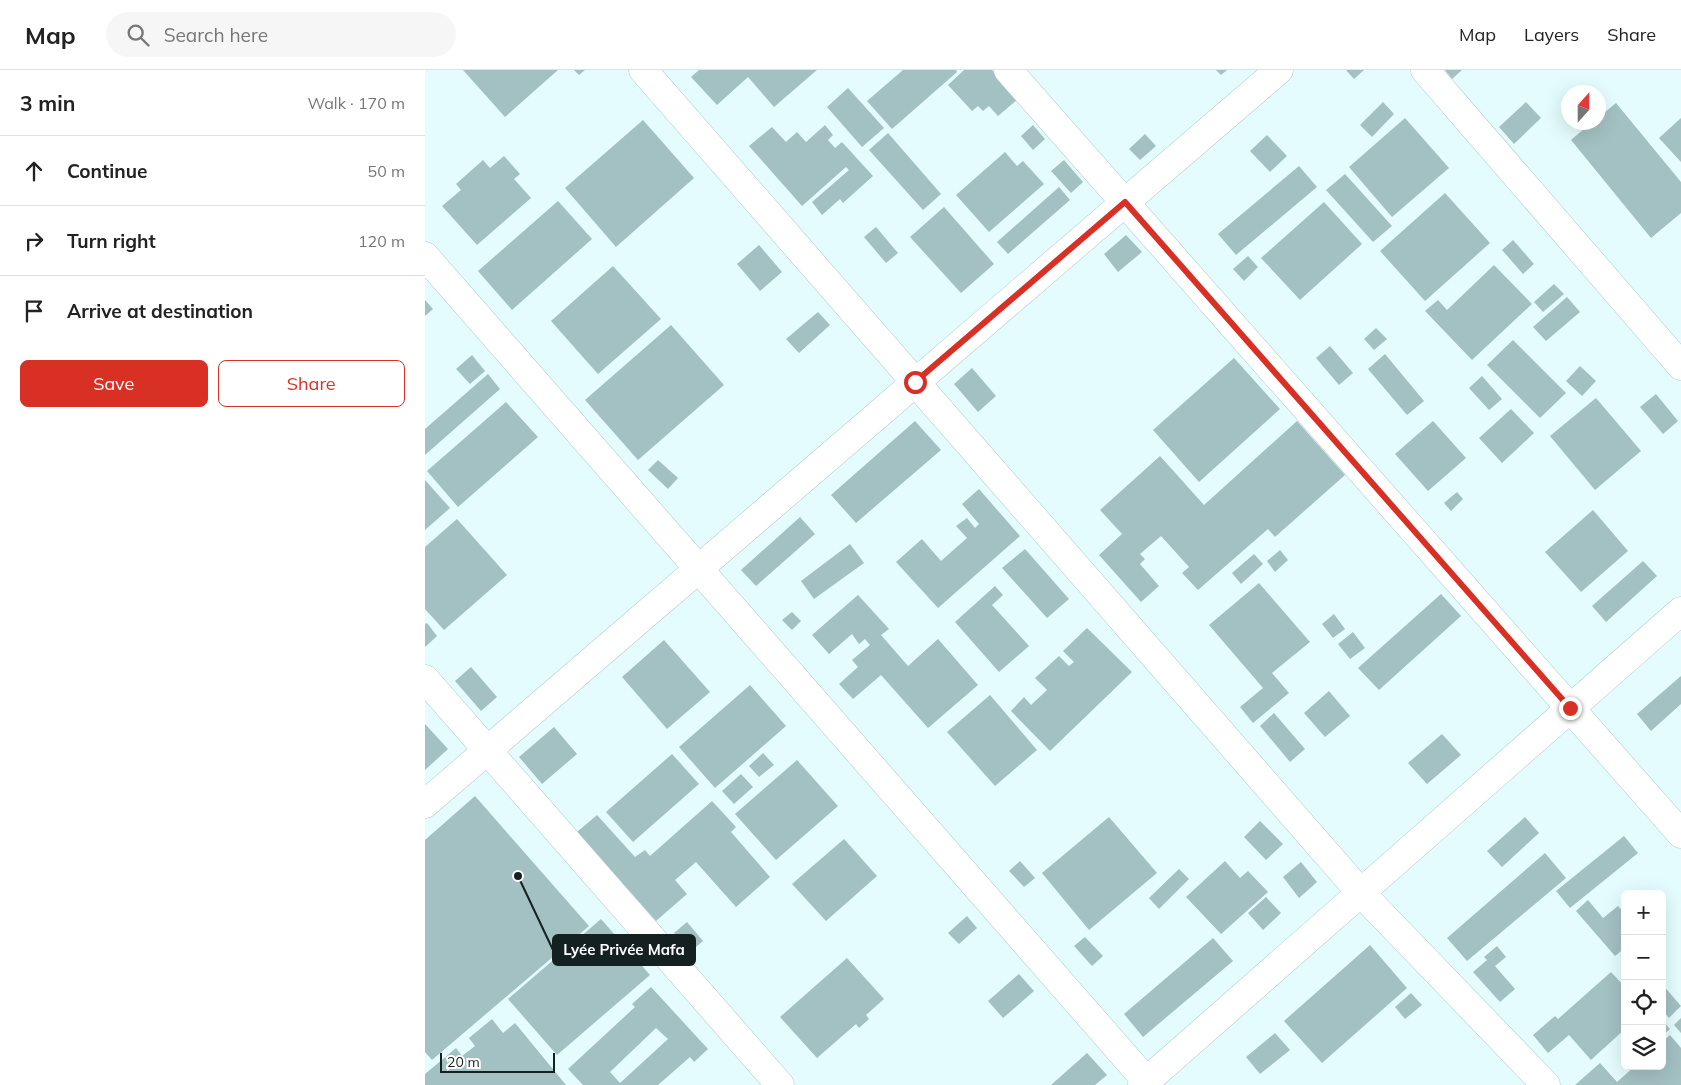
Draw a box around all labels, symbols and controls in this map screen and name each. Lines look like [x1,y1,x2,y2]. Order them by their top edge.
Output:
search box [106,12,456,57]
text: Map [25,20,76,50]
icon: search [124,21,152,49]
text: Search here [164,23,268,47]
text: Map [1459,23,1496,46]
text: Layers [1524,23,1579,46]
text: Share [1607,23,1656,46]
north arrow [1561,85,1606,130]
text: 3 min [20,90,75,116]
text: Walk · 170 m [307,93,405,113]
icon: ahead [20,157,48,185]
text: Continue [67,159,147,183]
text: 50 m [368,161,405,181]
icon: right [20,227,48,255]
text: Turn right [67,229,156,253]
text: 120 m [358,231,405,251]
icon: arrive [20,297,48,325]
text: Arrive at destination [67,299,253,323]
button: Save [20,360,208,407]
button: Share [218,360,405,407]
route start [904,371,927,394]
route end [1559,697,1582,720]
map controls [1621,890,1666,1070]
button: + [1621,890,1666,935]
callout: Lyée Privée Mafa [553,935,695,965]
button: − [1621,935,1666,980]
text: Lyée Privée Mafa [563,940,685,959]
button: locate [1621,980,1666,1025]
button: layers [1621,1025,1666,1070]
scale bar [440,1050,555,1073]
text: 20 m [447,1053,480,1071]

